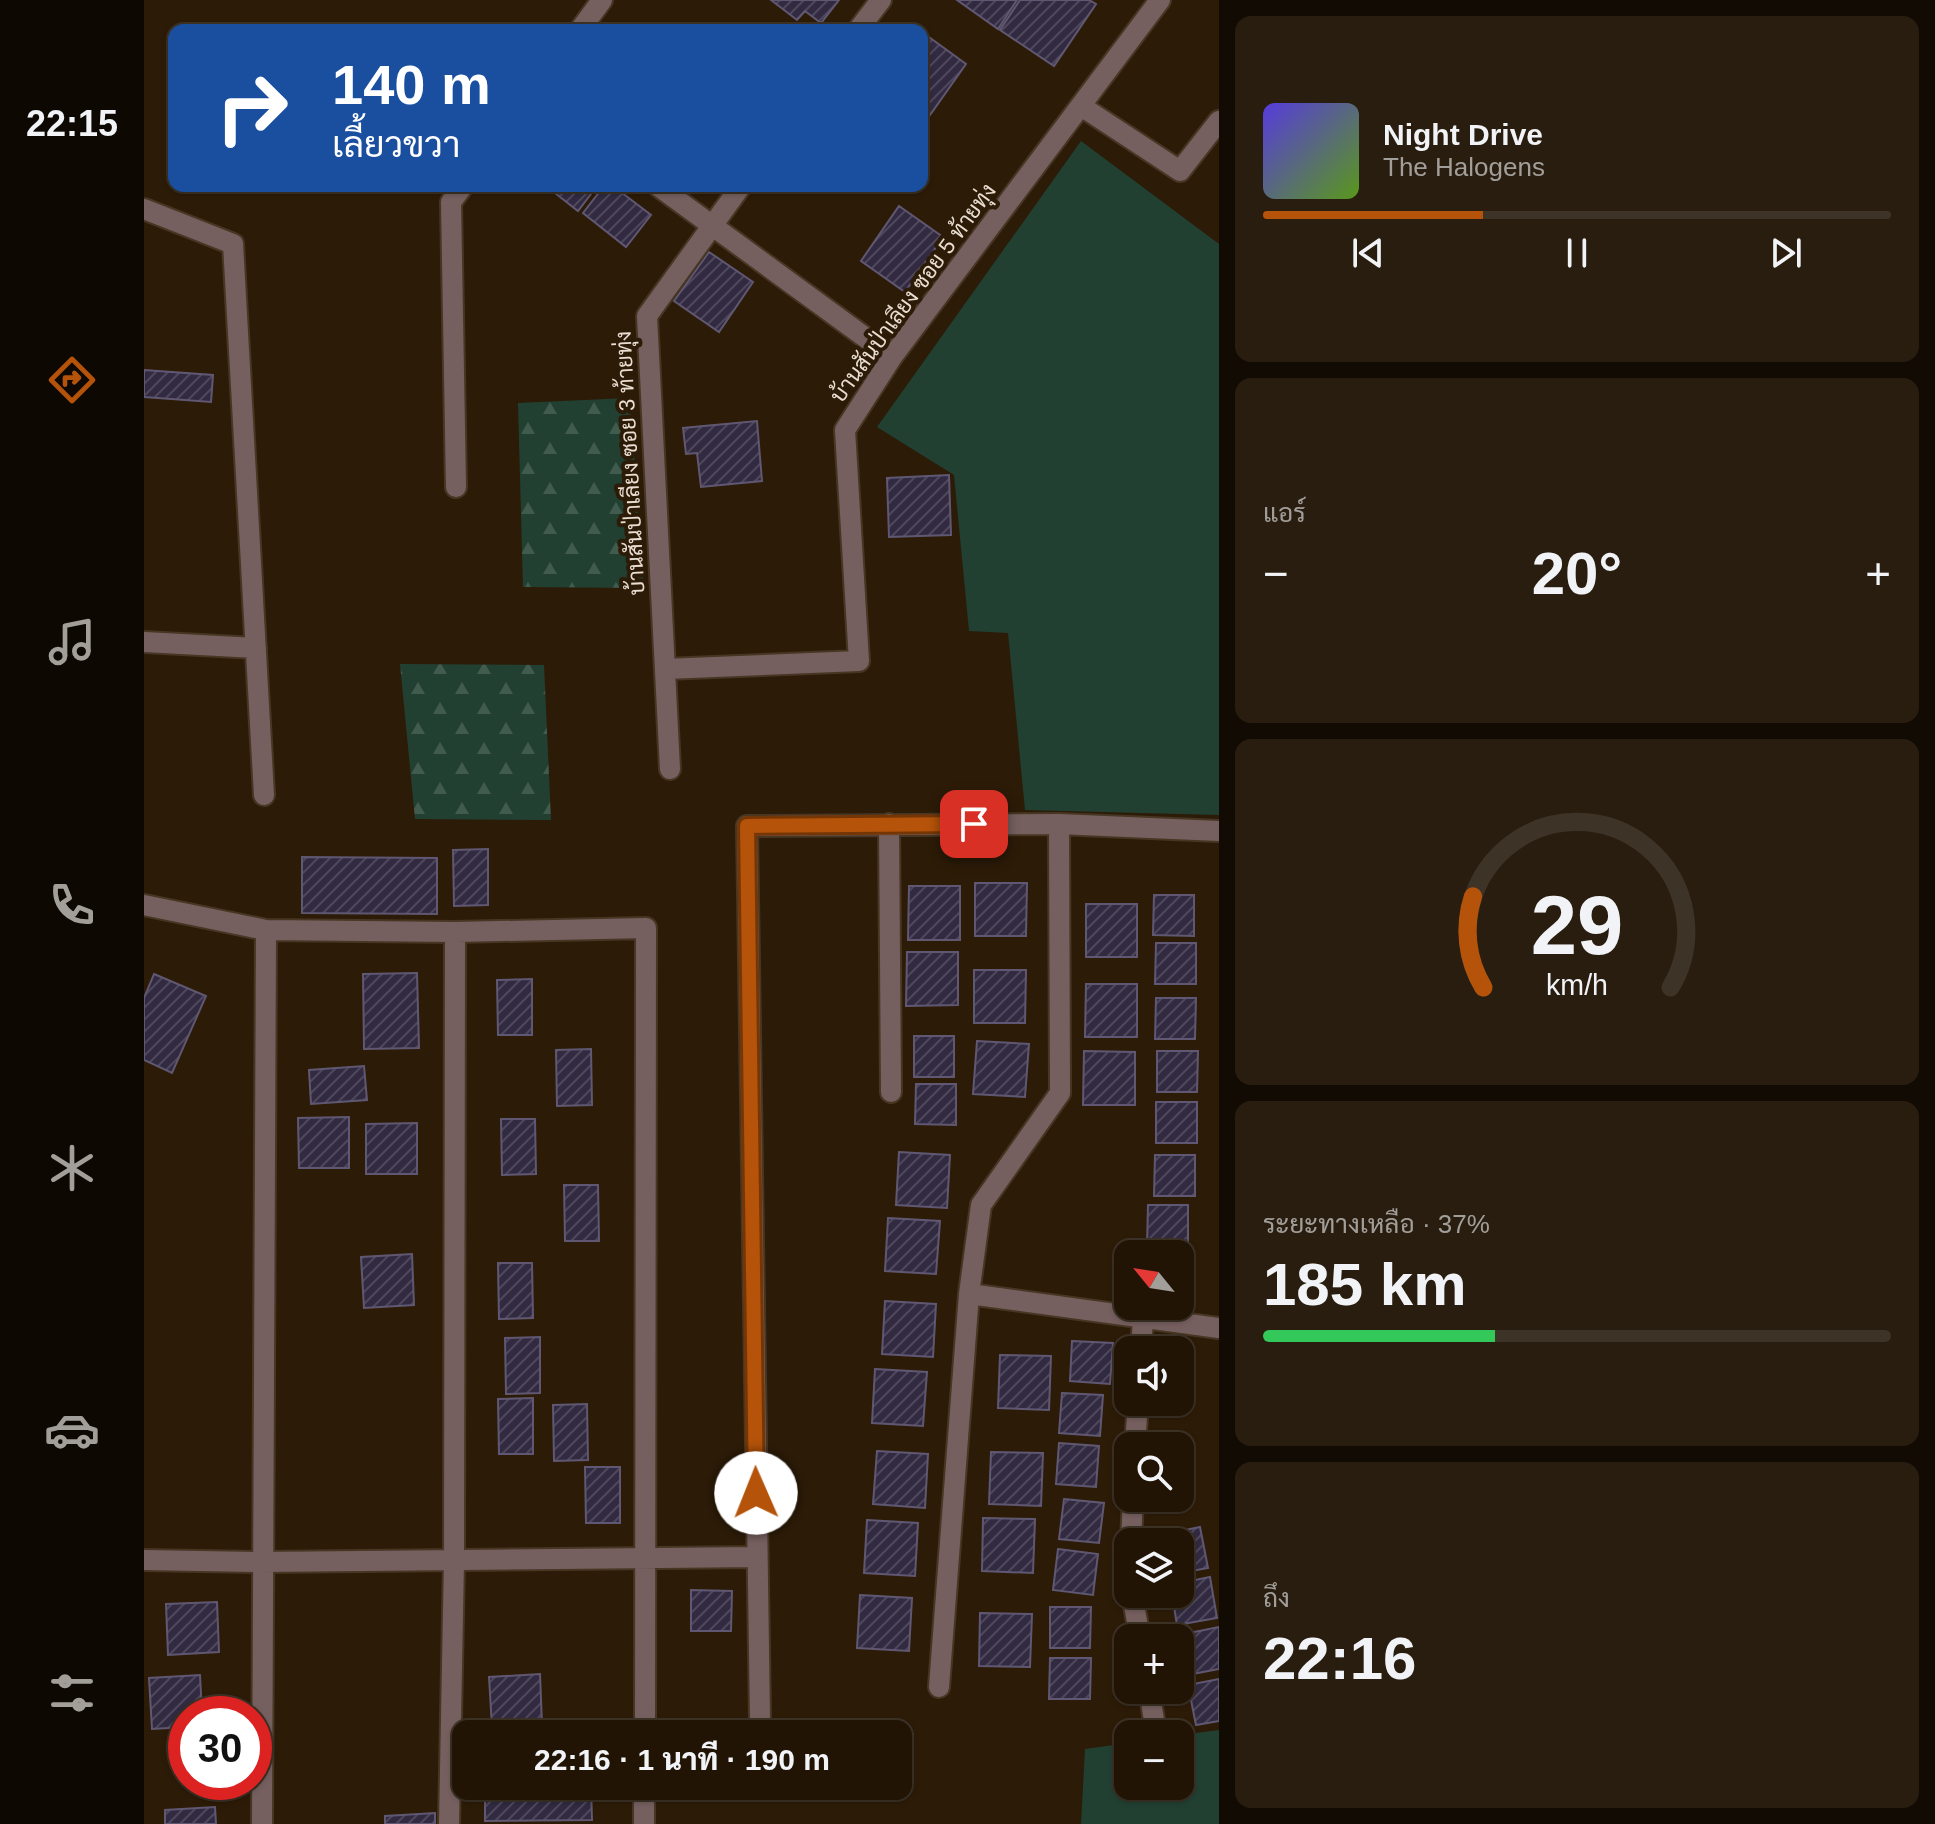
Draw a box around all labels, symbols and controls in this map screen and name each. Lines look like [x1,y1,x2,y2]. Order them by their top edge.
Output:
text: 140 m [332,53,491,116]
icon: right [200,56,304,160]
text: 22:15 [26,103,118,144]
text: Night Drive [1383,118,1543,151]
text: เลี้ยวขวา [332,124,460,165]
text: The Halogens [1383,152,1545,182]
street label: บ้านสันป่าเลียง ซอย 5 ท้ายทุ่ง [823,177,1003,409]
icon: previous [1346,231,1390,275]
icon: pause [1555,231,1599,275]
icon: next [1764,231,1808,275]
street label: บ้านสันป่าเลียง ซอย 3 ท้ายทุ่ง [609,330,652,596]
icon: directions [44,352,100,408]
text: แอร์ [1263,498,1306,528]
text: 20° [1532,540,1622,607]
text: − [1263,549,1289,598]
text: + [1865,549,1891,598]
icon: music [44,614,100,670]
pin [940,790,1008,858]
icon: arrive [952,802,996,846]
icon: phone [44,877,100,933]
text: 29 [1531,879,1623,972]
text: km/h [1546,969,1608,1001]
icon: climate [44,1140,100,1196]
text: ระยะทางเหลือ · 37% [1263,1209,1490,1239]
north arrow [1114,1240,1194,1320]
map controls [1114,1240,1194,1800]
text: 185 km [1263,1251,1467,1318]
button: sound [1114,1336,1194,1416]
icon: car [44,1402,100,1458]
button: search [1114,1432,1194,1512]
position arrow [714,1451,798,1535]
button: layers [1114,1528,1194,1608]
text: ถึง [1263,1583,1290,1613]
button: + [1114,1624,1194,1704]
text: 22:16 [1263,1625,1416,1692]
icon: filters [44,1665,100,1721]
speed limit sign: 30 [168,1696,272,1800]
button: − [1114,1720,1194,1800]
text: 22:16 · 1 นาที · 190 m [534,1743,830,1776]

